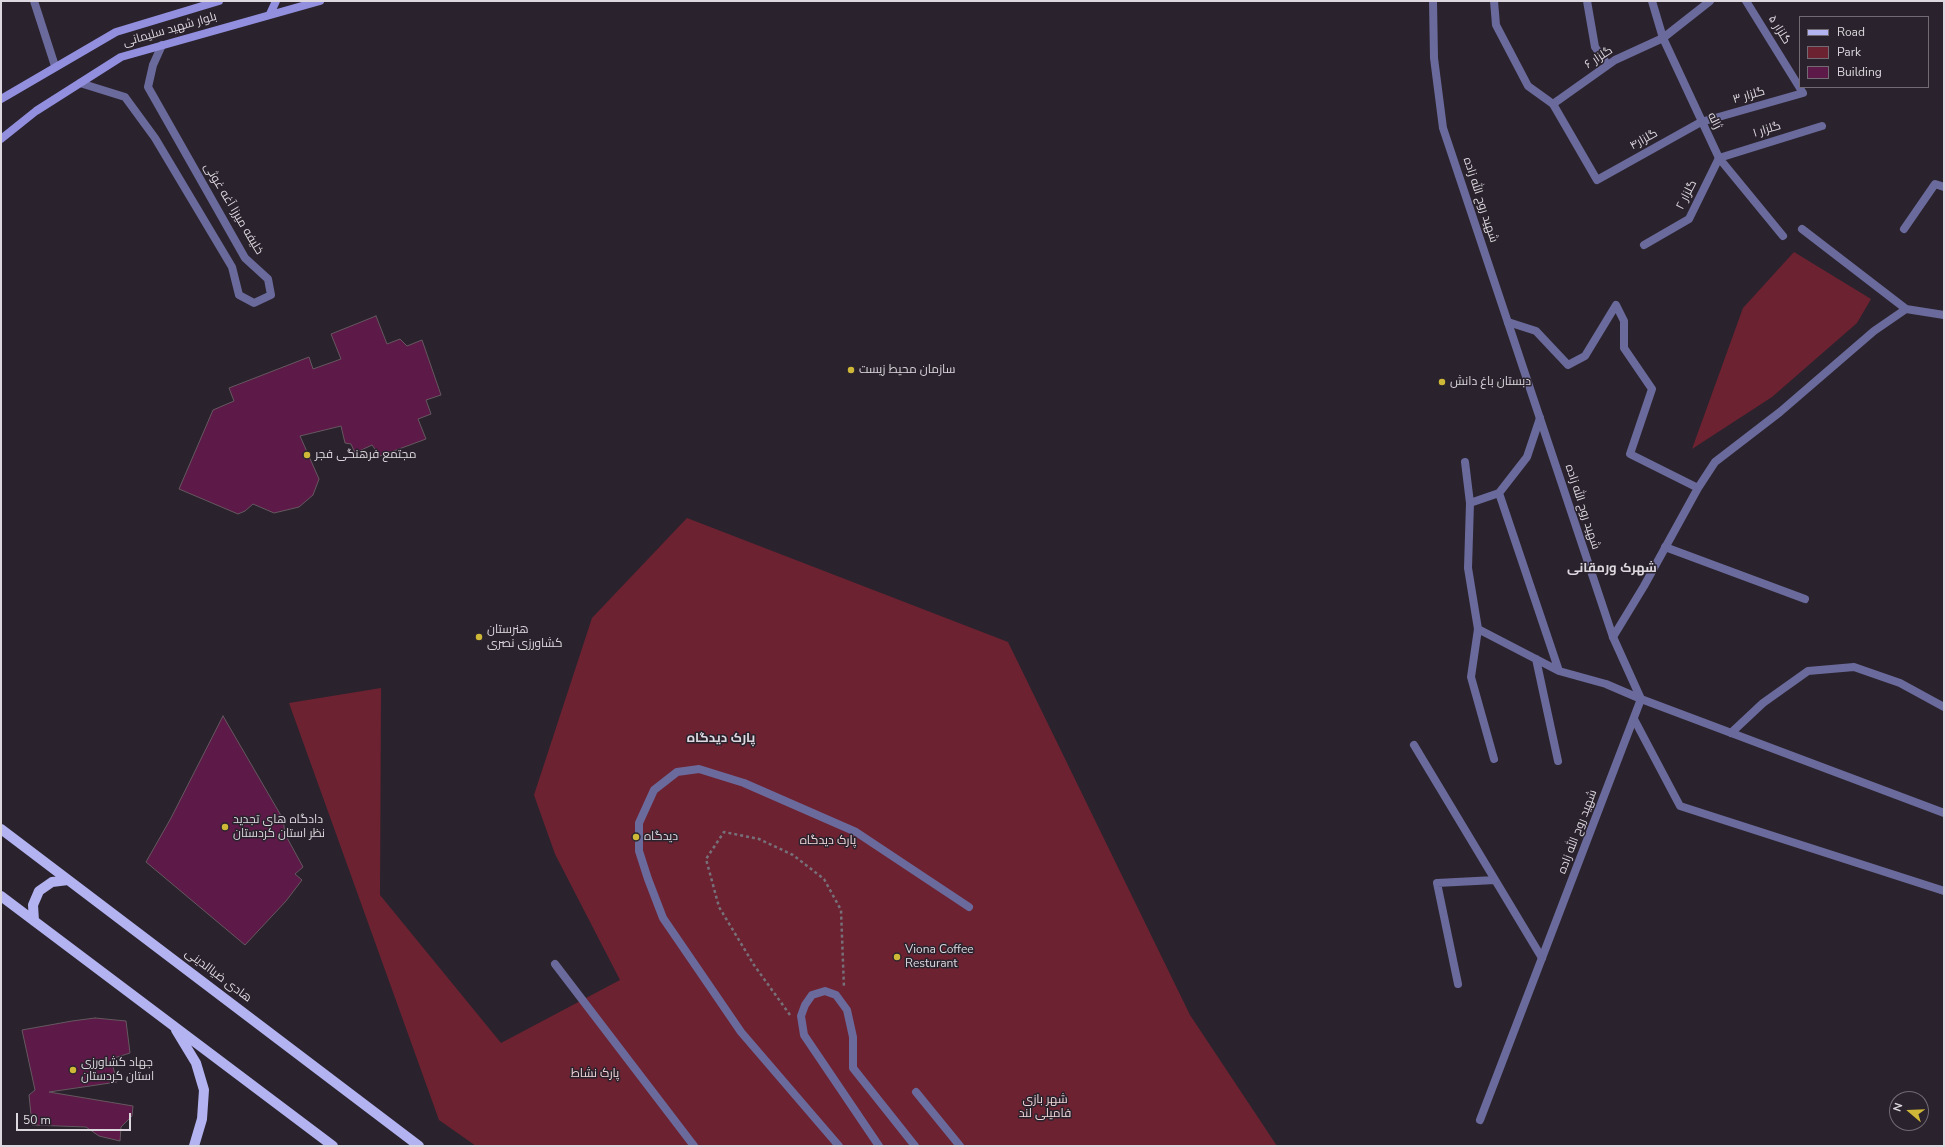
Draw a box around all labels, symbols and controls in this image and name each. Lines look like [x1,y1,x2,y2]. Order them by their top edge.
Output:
street label: بلوار شهید سلیمانی [122,10,218,50]
street label: گلزار ۵ [1765,13,1793,47]
legend [1799,16,1929,88]
text: Road [1837,24,1865,40]
street label: گلزار ۶ [1582,44,1616,72]
text: Park [1837,44,1861,60]
text: Building [1837,64,1882,80]
street label: گلزار ۳ [1731,85,1767,107]
street label: ژاله [1704,110,1724,132]
street label: گلزار ۱ [1751,119,1783,141]
street label: گلزار۴ [1628,126,1660,154]
street label: شهید روح الله زاده [1459,156,1501,244]
street label: خلیفه میرزا آغه غوثی [200,161,266,257]
street label: گلزار ۲ [1674,178,1700,212]
place label: سازمان محیط زیست [859,363,956,377]
marker: سازمان محیط زیست [846,365,856,375]
place label: دبستان باغ دانش [1450,375,1531,389]
marker: دبستان باغ دانش [1437,377,1447,387]
place label: مجتمع فرهنگی فجر [315,448,416,462]
marker: مجتمع فرهنگی فجر [302,450,312,460]
street label: شهید روح الله زاده [1561,463,1603,551]
district label: شهرک ورمقانی [1567,561,1657,577]
place label: هنرستان کشاورزی نصری [487,623,562,651]
marker: هنرستان کشاورزی نصری [474,632,484,642]
district label: پارک دیدگاه [687,731,755,747]
street label: شهید روح الله زاده [1555,788,1601,876]
place label: دادگاه های تجدید نظر استان کردستان [233,813,325,841]
marker: دادگاه های تجدید نظر استان کردستان [220,822,230,832]
place label: دیدگاه [644,830,678,844]
marker: دیدگاه [631,832,641,842]
park label: پارک دیدگاه [800,834,856,848]
place label: Viona Coffee Resturant [905,943,974,971]
street label: هادی ضیاالدینی [182,946,254,1006]
marker: Viona Coffee Resturant [892,952,902,962]
place label: جهاد کشاورزی استان کردستان [81,1056,154,1084]
marker: جهاد کشاورزی استان کردستان [68,1065,78,1075]
park label: پارک نشاط [571,1067,619,1081]
north arrow [1889,1091,1929,1131]
park label: شهر بازی فامیلی لند [1019,1093,1071,1121]
text: N [1890,1101,1907,1114]
scale bar [18,1105,133,1131]
text: 50 m [23,1112,51,1128]

